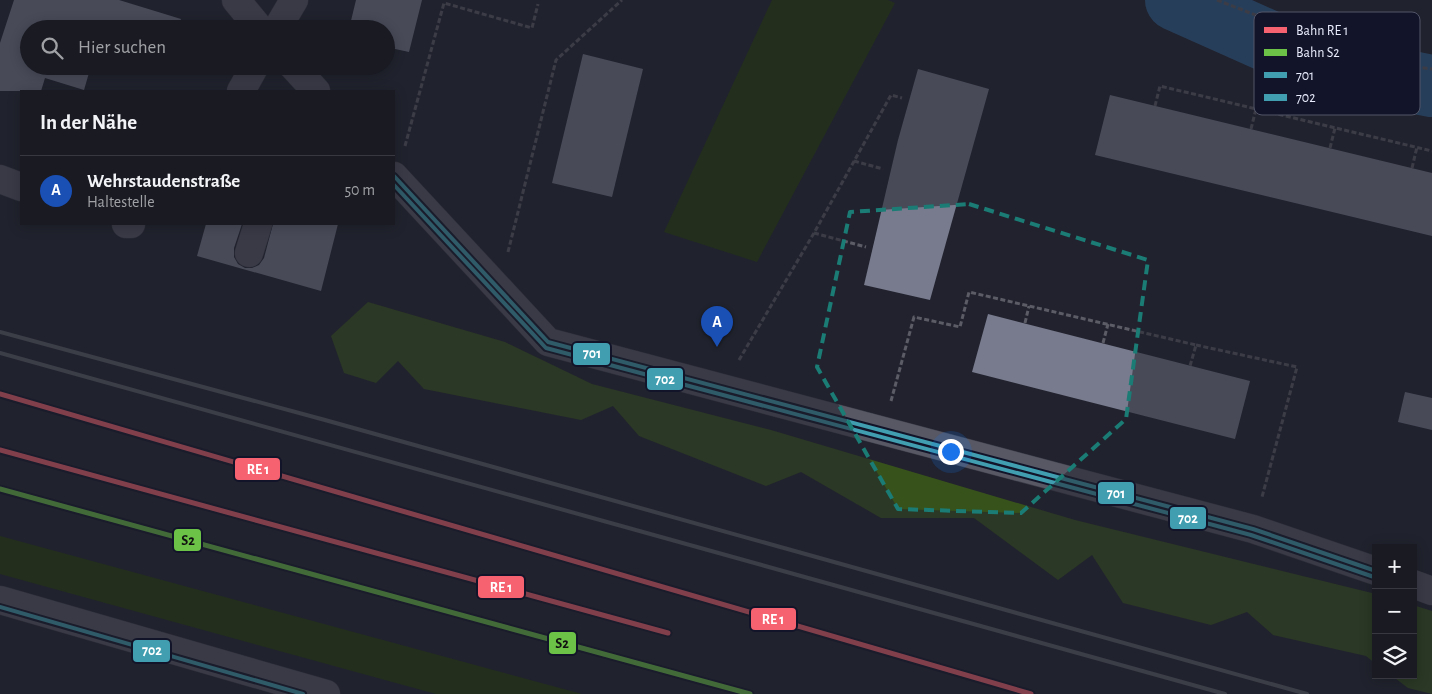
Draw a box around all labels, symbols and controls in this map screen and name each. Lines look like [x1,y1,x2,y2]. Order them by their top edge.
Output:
legend [1254,12,1420,115]
search box [20,20,395,75]
text: Bahn RE 1 [1296,24,1348,38]
icon: search [38,34,66,62]
text: Hier suchen [78,38,166,57]
text: Bahn S2 [1296,46,1340,60]
text: 701 [1296,69,1314,83]
text: 702 [1296,91,1316,105]
text: In der Nähe [40,112,137,133]
text: Wehrstaudenstraße [87,172,240,191]
text: A [51,182,61,198]
text: 50 m [344,182,375,198]
text: Haltestelle [87,194,155,210]
pin: A [701,306,733,347]
line badge: 701 [572,342,611,366]
text: 701 [583,347,601,361]
line badge: 702 [646,367,684,391]
text: 702 [655,373,675,387]
your location [938,439,964,465]
line badge: RE 1 [234,457,281,481]
text: RE 1 [247,463,269,477]
line badge: 701 [1097,481,1135,505]
text: 701 [1107,487,1125,501]
line badge: 702 [1169,506,1207,530]
text: 702 [1178,512,1198,526]
line badge: S2 [173,528,202,552]
text: S2 [181,534,195,548]
map controls [1372,544,1417,679]
button: + [1372,544,1417,589]
line badge: RE 1 [477,575,525,599]
text: RE 1 [490,581,512,595]
button: − [1372,589,1417,634]
line badge: RE 1 [750,607,797,631]
text: RE 1 [762,613,784,627]
line badge: S2 [548,631,577,655]
button: layers [1372,634,1417,679]
text: S2 [555,637,569,651]
line badge: 702 [132,639,171,663]
text: 702 [142,644,162,658]

